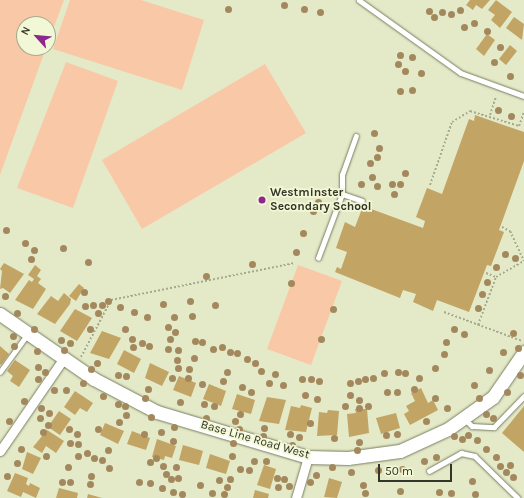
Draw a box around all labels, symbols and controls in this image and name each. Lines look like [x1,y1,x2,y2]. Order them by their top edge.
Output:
north arrow [16,16,56,56]
text: N [18,24,33,37]
place label: Westminster Secondary School [270,186,372,214]
marker: Westminster Secondary School [257,195,267,205]
street label: Base Line Road West [199,418,311,462]
scale bar [380,456,454,482]
text: 50 m [385,464,413,478]

